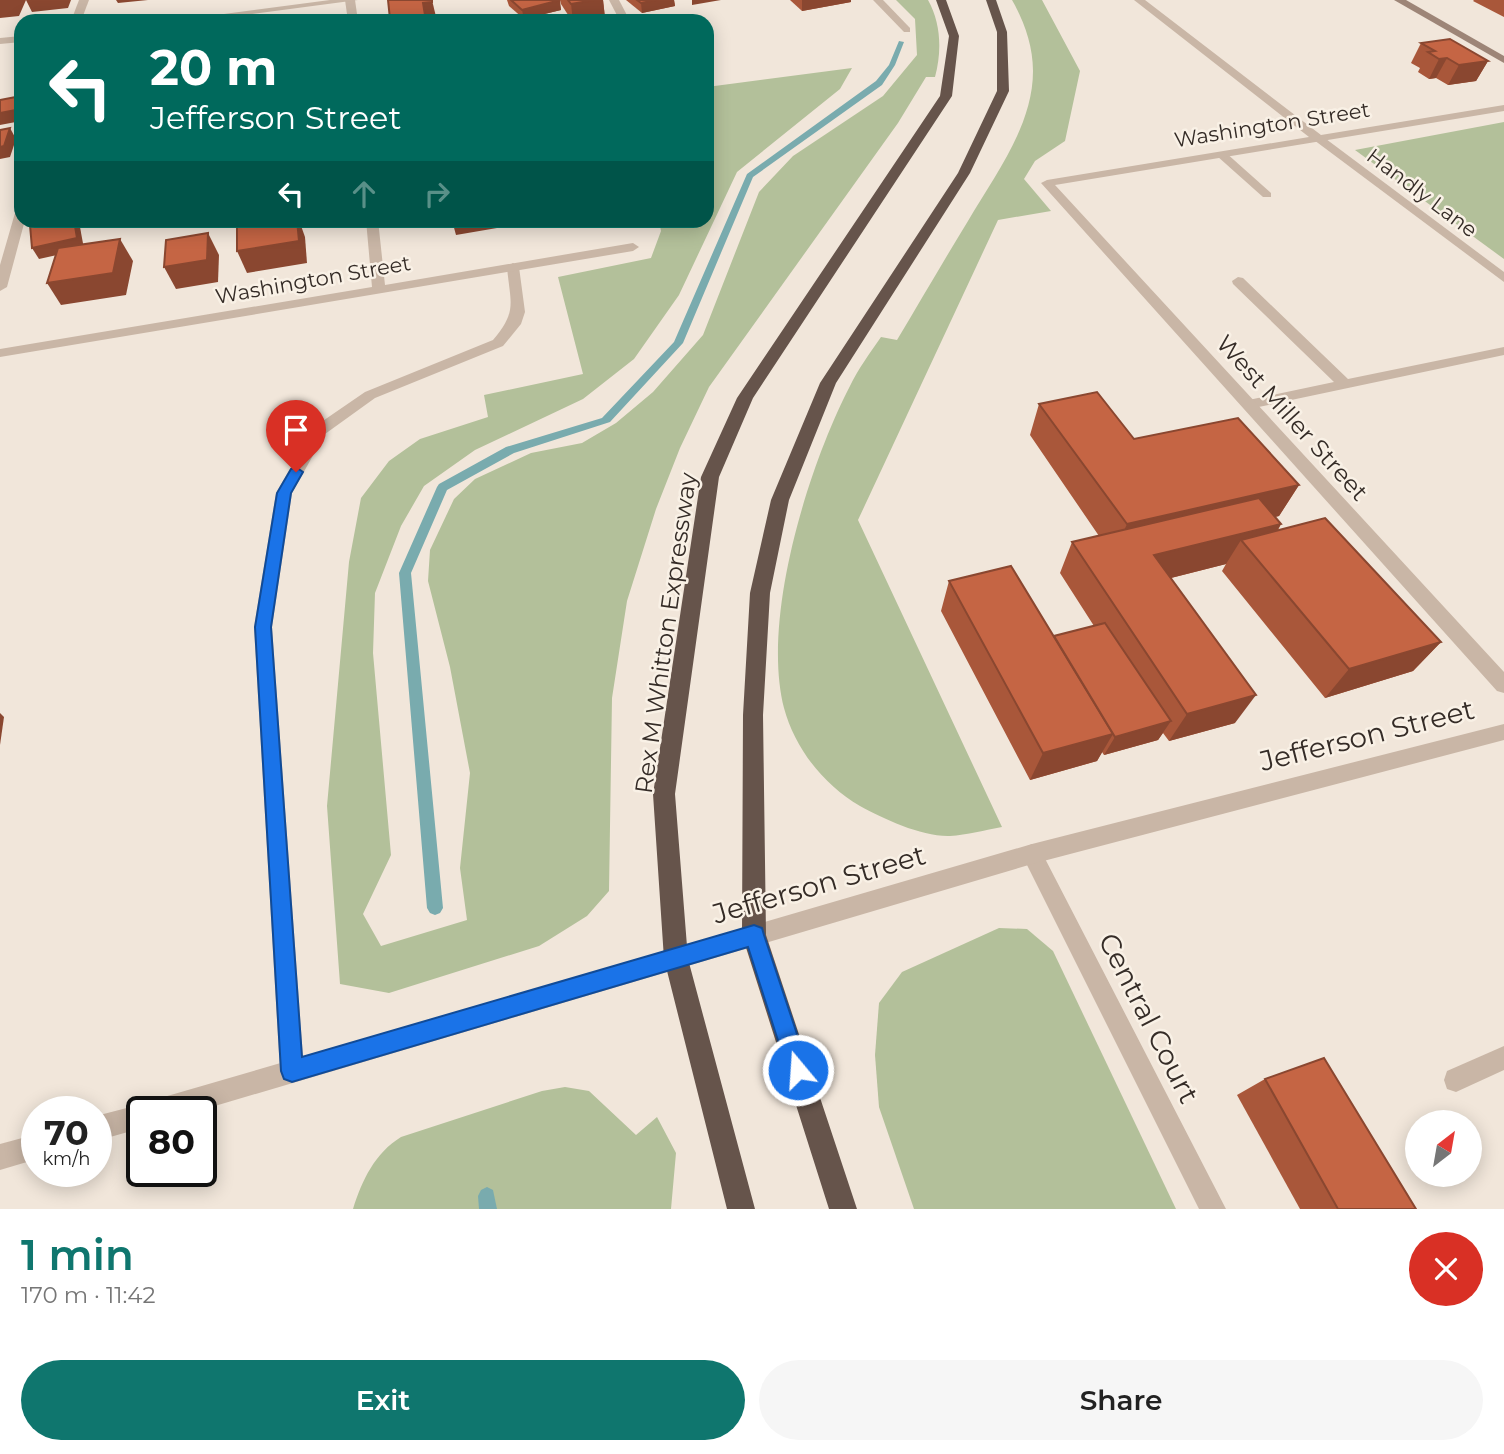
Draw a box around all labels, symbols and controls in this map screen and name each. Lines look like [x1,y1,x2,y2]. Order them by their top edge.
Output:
text: 20 m [150,38,277,97]
icon: left [35,42,126,133]
street label: Washington Street [1172,97,1372,152]
text: Jefferson Street [150,98,401,137]
street label: Handly Lane [1362,143,1483,242]
icon: left [272,175,310,213]
icon: ahead [345,175,383,213]
icon: right [418,175,456,213]
street label: Washington Street [213,250,412,309]
street label: West Miller Street [1210,329,1375,507]
pin [266,400,326,472]
icon: arrive [277,411,315,449]
street label: Rex M Whitton Expressway [629,471,702,795]
street label: Jefferson Street [1255,692,1478,778]
street label: Jefferson Street [708,837,929,931]
street label: Central Court [1092,927,1206,1109]
position arrow [761,1033,835,1107]
speed limit sign: 80 [126,1096,217,1187]
north arrow [1405,1110,1482,1186]
map controls [1405,1110,1482,1187]
text: 70 [44,1111,89,1154]
text: km/h [42,1148,91,1170]
text: 1 min [21,1229,134,1281]
button: close [1409,1232,1483,1306]
text: 170 m · 11:42 [21,1281,156,1309]
button: Exit [21,1360,745,1440]
button: Share [759,1360,1483,1440]

